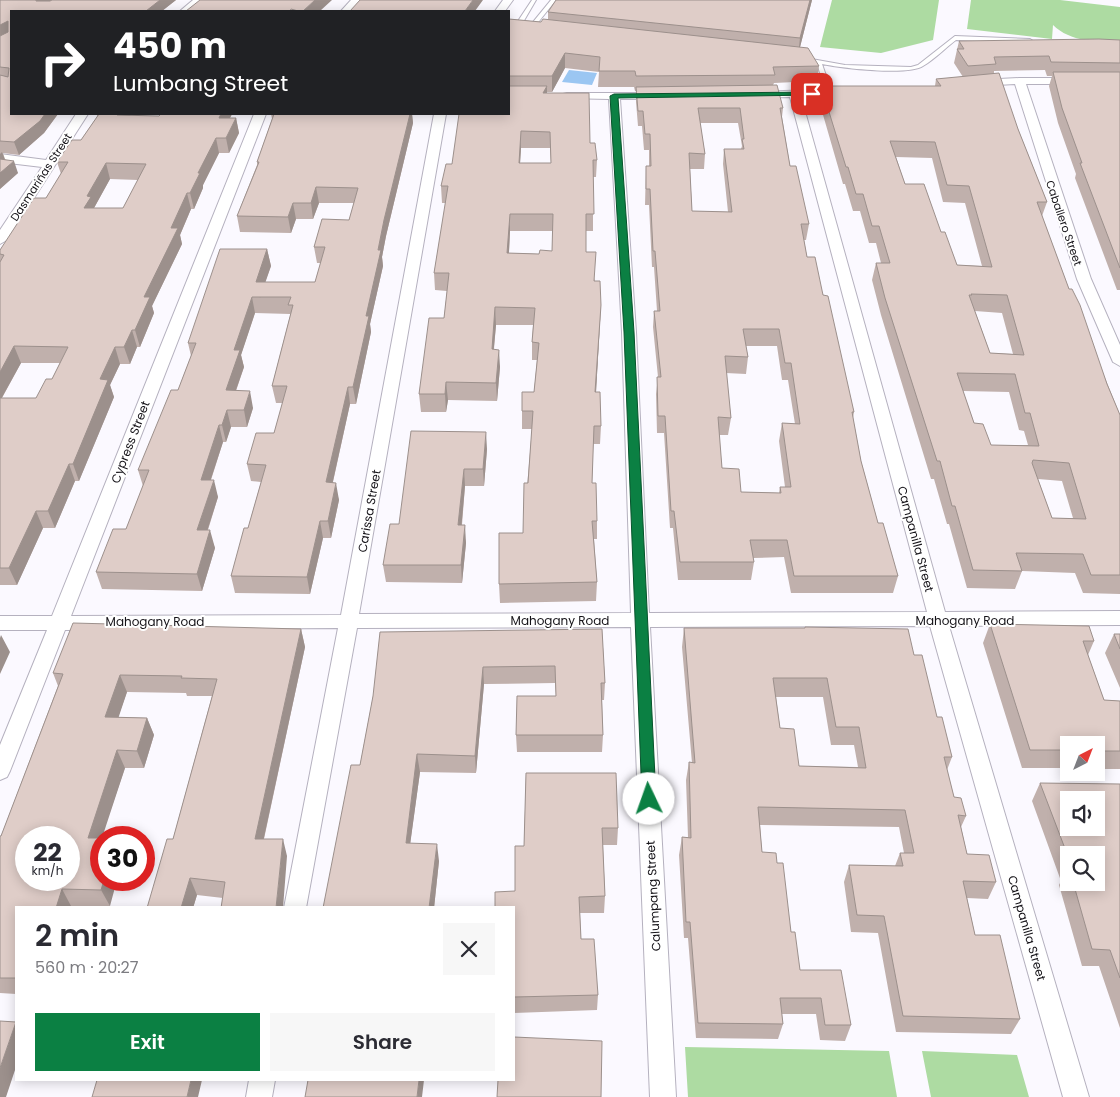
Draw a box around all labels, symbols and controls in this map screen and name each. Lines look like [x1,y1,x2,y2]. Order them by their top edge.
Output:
text: 450 m [113,21,227,70]
icon: right [30,30,95,95]
text: Lumbang Street [113,68,288,99]
pin [791,73,833,115]
icon: arrive [798,80,826,108]
street label: Dasmariñas Street [7,130,75,224]
street label: Caballero Street [1042,178,1086,268]
street label: Cypress Street [106,398,154,486]
street label: Carissa Street [353,468,385,554]
street label: Campanilla Street [894,484,938,594]
street label: Mahogany Road [511,612,609,629]
street label: Mahogany Road [916,612,1014,629]
street label: Mahogany Road [106,613,204,630]
north arrow [1060,736,1105,781]
map controls [1060,736,1105,891]
position arrow [622,772,674,824]
button: sound [1060,791,1105,836]
speed limit sign: 30 [90,826,155,891]
text: 22 [33,835,62,870]
street label: Calumpang Street [642,840,664,952]
button: search [1060,846,1105,891]
text: km/h [32,862,63,879]
street label: Campanilla Street [1004,873,1050,983]
text: 2 min [35,914,119,957]
button: close [443,923,495,975]
text: 560 m · 20:27 [35,956,139,979]
button: Exit [35,1013,260,1071]
button: Share [270,1013,495,1071]

